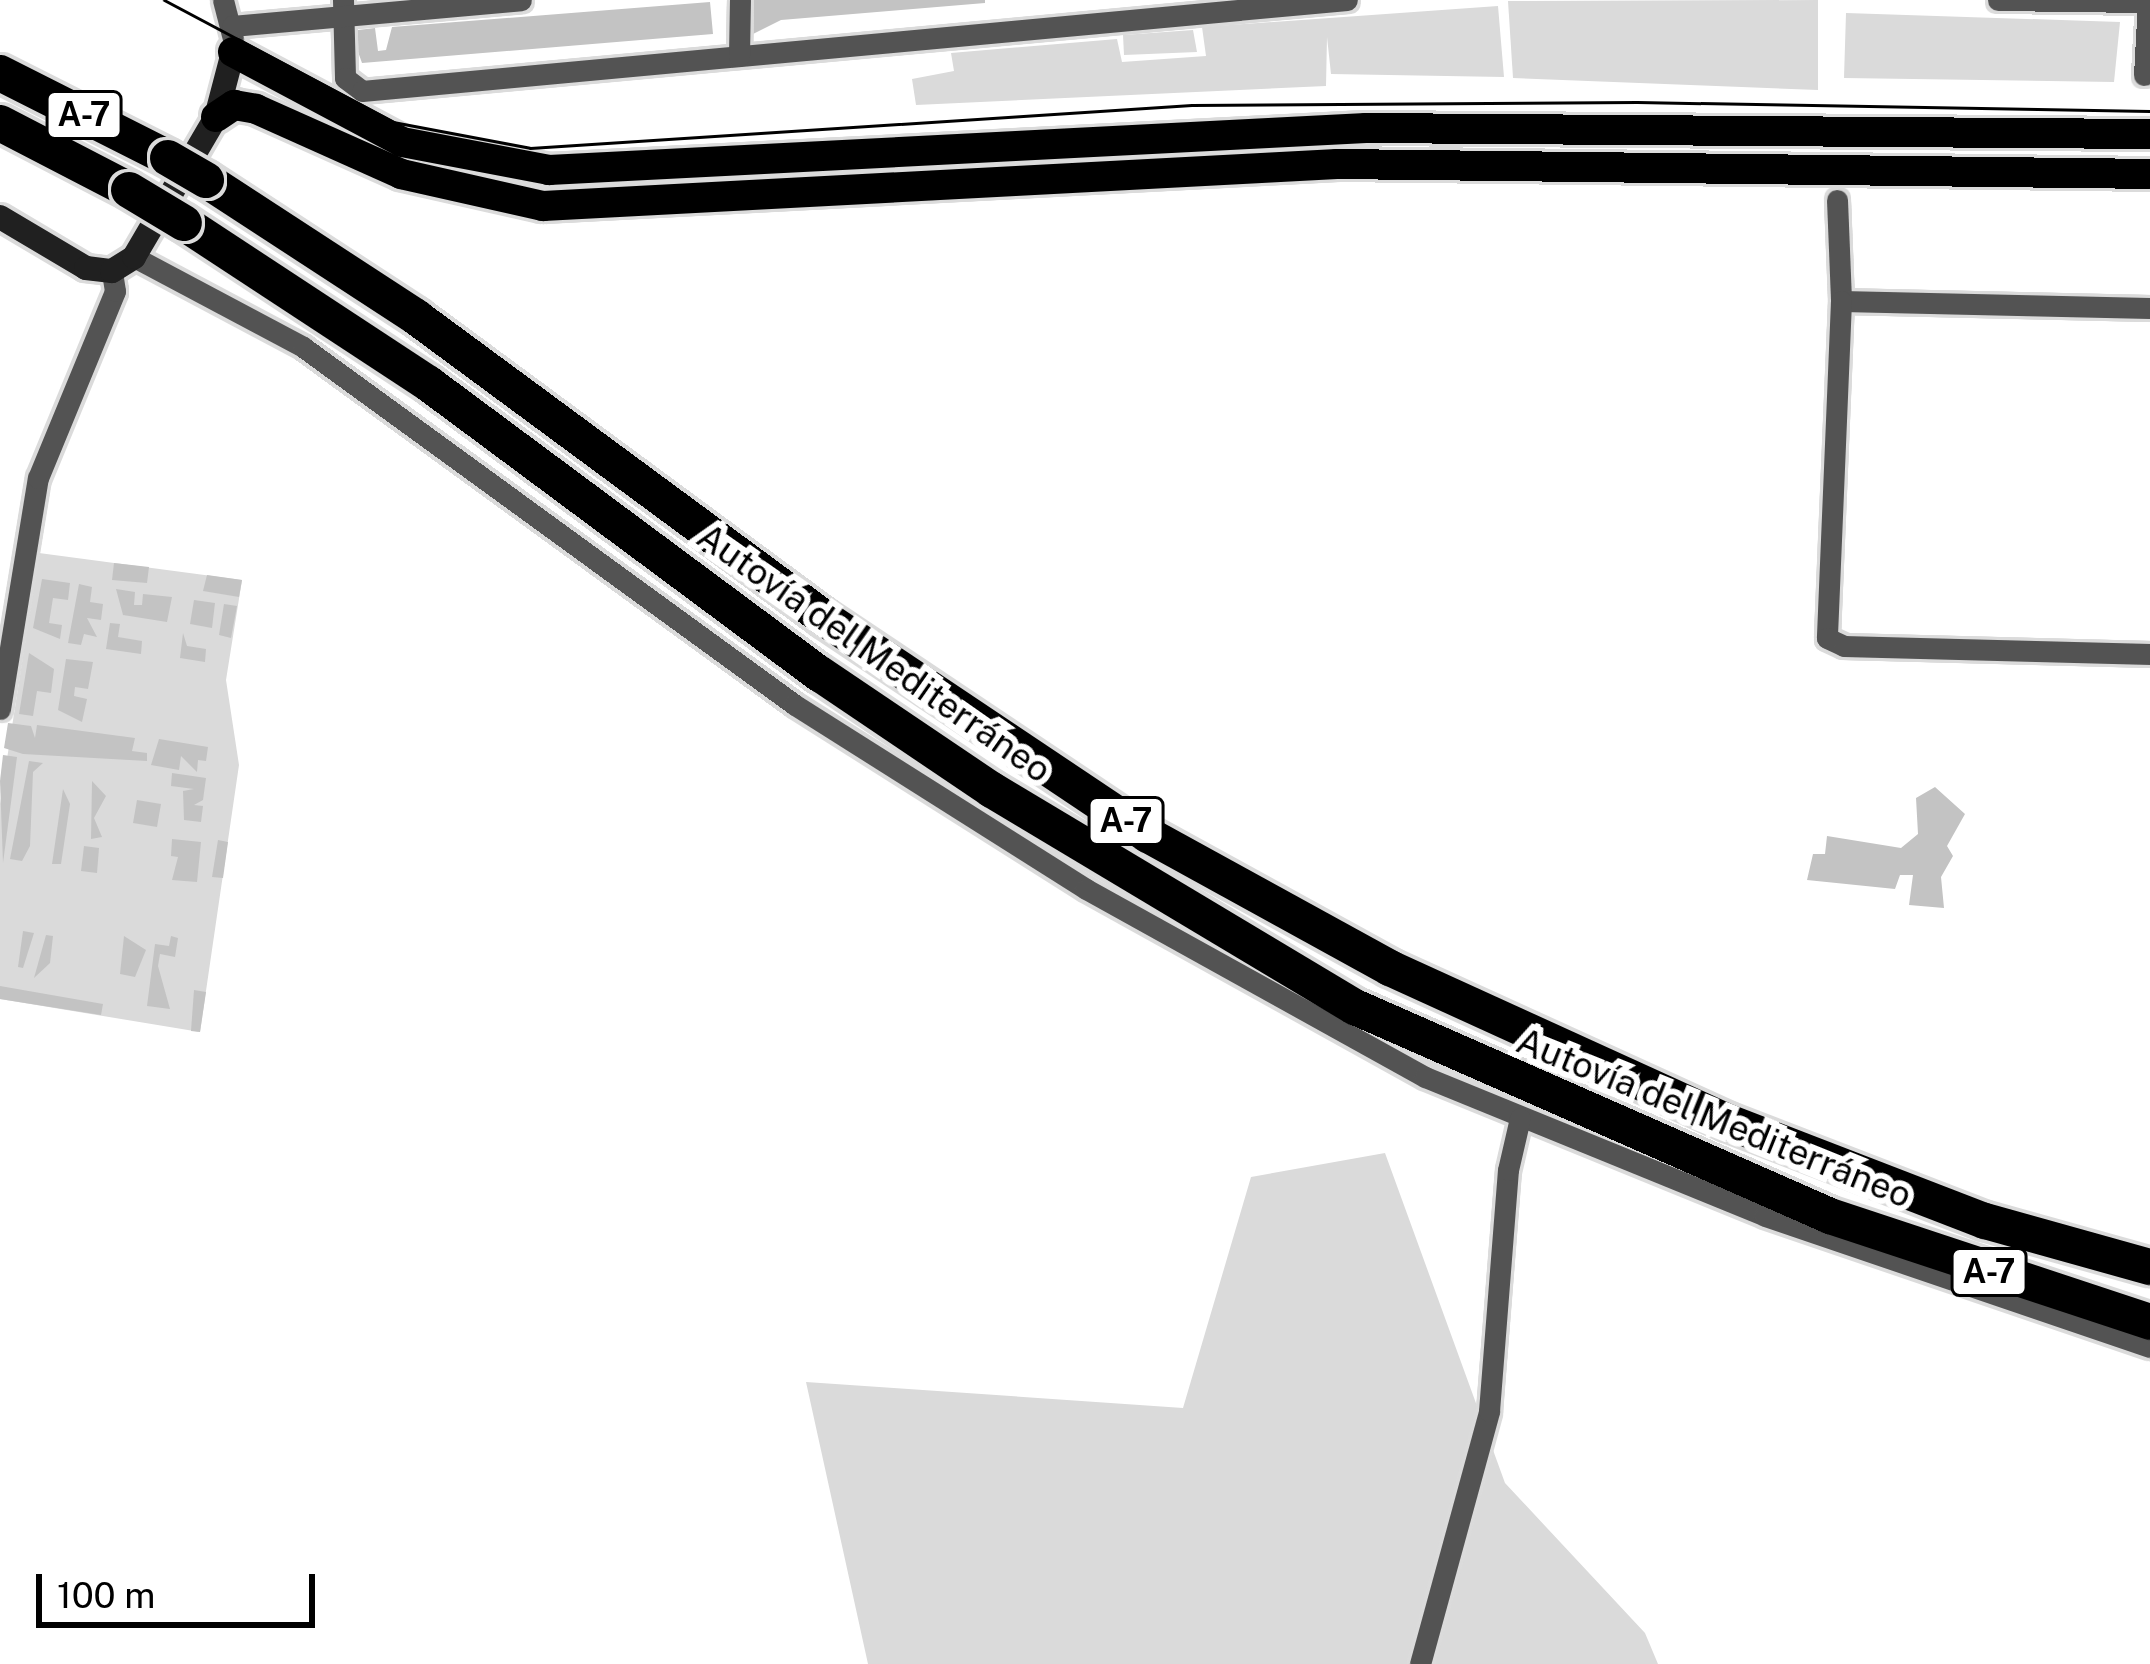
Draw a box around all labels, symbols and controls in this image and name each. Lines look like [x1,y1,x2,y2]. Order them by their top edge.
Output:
road number: A-7 [45,88,123,142]
street label: Autovía del Mediterráneo [689,514,1059,792]
road number: A-7 [1087,794,1165,848]
street label: Autovía del Mediterráneo [1510,1019,1918,1217]
road number: A-7 [1950,1245,2028,1299]
scale bar [42,1550,321,1624]
text: 100 m [57,1574,155,1616]

